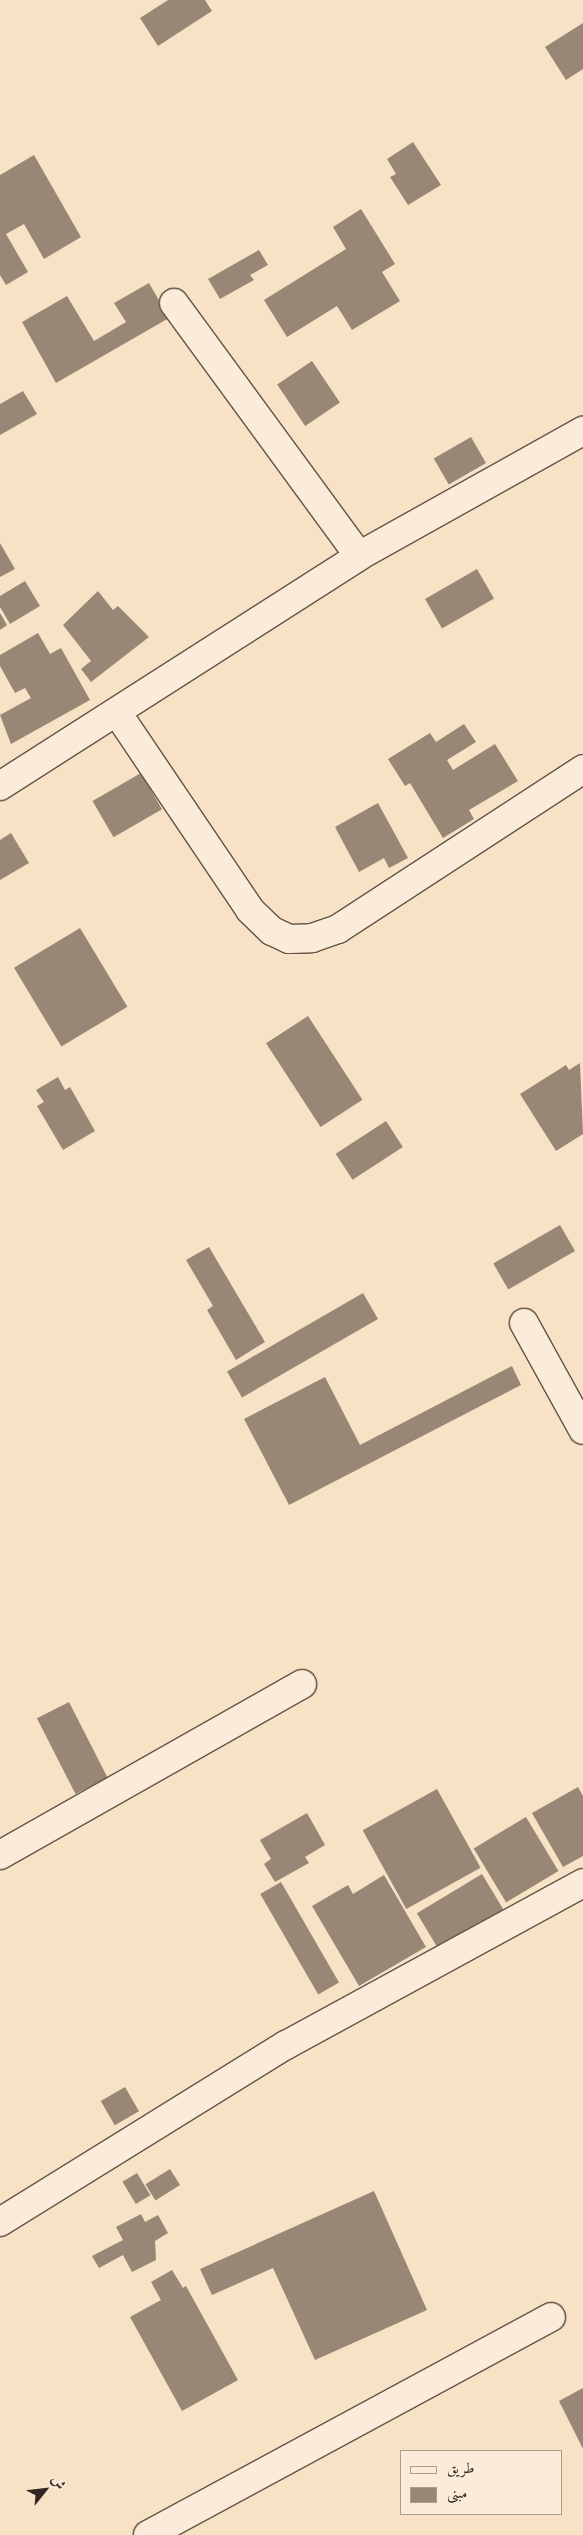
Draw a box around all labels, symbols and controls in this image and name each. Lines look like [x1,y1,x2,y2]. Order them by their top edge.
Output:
legend [400,2450,563,2515]
text: طريق [447,2458,474,2478]
north arrow [20,2465,70,2515]
text: ش [47,2472,70,2493]
text: مبنى [447,2483,467,2503]

